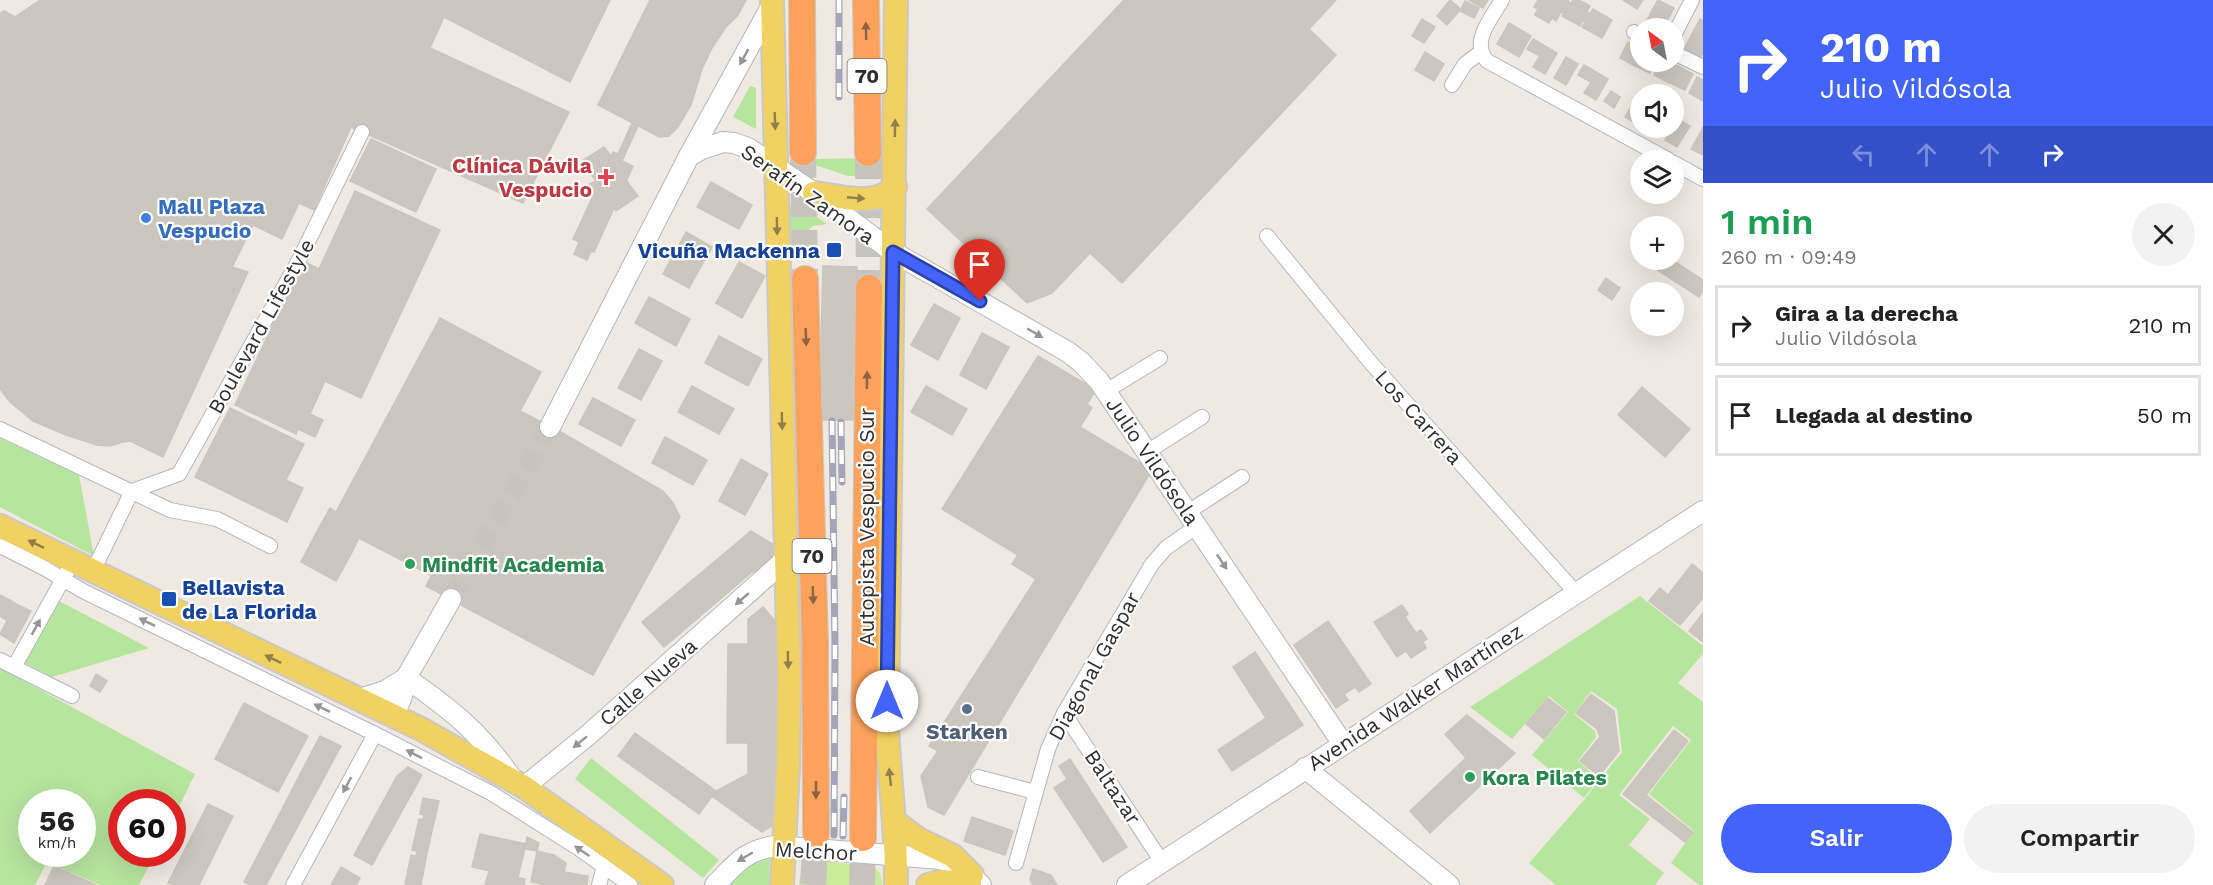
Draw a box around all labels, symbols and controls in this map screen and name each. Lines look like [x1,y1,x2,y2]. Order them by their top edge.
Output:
north arrow [1630,18,1684,72]
map controls [1630,18,1684,336]
one-way arrow [862,22,871,41]
text: 210 m [1820,23,1942,72]
icon: right [1721,24,1799,102]
one-way arrow [739,49,749,66]
road number: 70 [848,59,886,93]
text: Julio Vildósola [1820,73,2012,105]
button: sound [1630,84,1684,138]
one-way arrow [770,112,779,131]
one-way arrow [890,119,900,138]
icon: left [1847,138,1880,171]
icon: ahead [1910,138,1943,171]
icon: ahead [1973,138,2006,171]
icon: right [2036,138,2069,171]
street label: Serafín Zamora [736,139,880,249]
button: layers [1630,150,1684,204]
place label: Clínica Dávila Vespucio [452,153,593,202]
marker: Clínica Dávila Vespucio [597,168,615,186]
one-way arrow [846,193,865,202]
place label: Mall Plaza Vespucio [158,194,266,243]
text: 1 min [1721,201,1813,243]
button: close [2132,203,2195,266]
marker: Mall Plaza Vespucio [139,211,153,225]
one-way arrow [773,216,782,235]
button: + [1630,216,1684,270]
street label: Boulevard Lifestyle [203,234,319,418]
place label: Vicuña Mackenna [638,238,821,263]
pin [954,239,1005,301]
marker: Vicuña Mackenna [825,241,843,259]
text: 260 m · 09:49 [1721,245,1857,269]
icon: arrive [963,248,996,281]
button: − [1630,282,1684,336]
text: Gira a la derecha [1775,301,1958,326]
icon: right [1724,309,1757,342]
text: 210 m [2128,313,2192,338]
text: Julio Vildósola [1775,326,1917,350]
one-way arrow [1027,327,1043,338]
one-way arrow [802,328,811,347]
street label: Los Carrera [1370,365,1468,469]
one-way arrow [862,371,872,390]
street label: Julio Vildósola [1101,392,1205,530]
icon: arrive [1724,399,1757,432]
text: Llegada al destino [1775,403,1973,428]
text: 50 m [2137,403,2192,428]
street label: Autopista Vespucio Sur [854,407,879,646]
one-way arrow [777,411,787,430]
one-way arrow [28,539,45,548]
road number: 70 [792,539,832,573]
place label: Mindfit Academia [422,552,605,577]
one-way arrow [1216,554,1227,571]
marker: Mindfit Academia [403,557,417,571]
place label: Bellavista de La Florida [182,575,318,624]
one-way arrow [809,586,818,605]
street label: Diagonal Gaspar [1043,587,1145,745]
marker: Bellavista de La Florida [160,590,178,608]
one-way arrow [735,592,750,606]
one-way arrow [138,618,155,627]
street label: Avenida Walker Martínez [1303,618,1527,776]
one-way arrow [31,619,41,636]
street label: Calle Nueva [594,633,702,731]
one-way arrow [784,651,793,670]
one-way arrow [265,654,282,663]
position arrow [855,669,919,733]
marker: Starken [960,702,974,716]
one-way arrow [313,703,330,713]
place label: Starken [926,719,1008,744]
one-way arrow [572,735,588,748]
street label: Baltazar [1080,745,1147,829]
one-way arrow [405,749,422,758]
place label: Kora Pilates [1482,765,1607,790]
one-way arrow [885,767,895,786]
marker: Kora Pilates [1463,770,1477,784]
one-way arrow [342,777,352,794]
one-way arrow [811,781,821,800]
speed limit sign: 60 [108,789,186,867]
text: 56 [39,803,75,838]
button: Salir [1721,804,1952,873]
button: Compartir [1964,804,2195,873]
text: km/h [38,834,76,852]
street label: Melchor [774,836,858,866]
one-way arrow [575,845,591,857]
one-way arrow [736,852,753,862]

